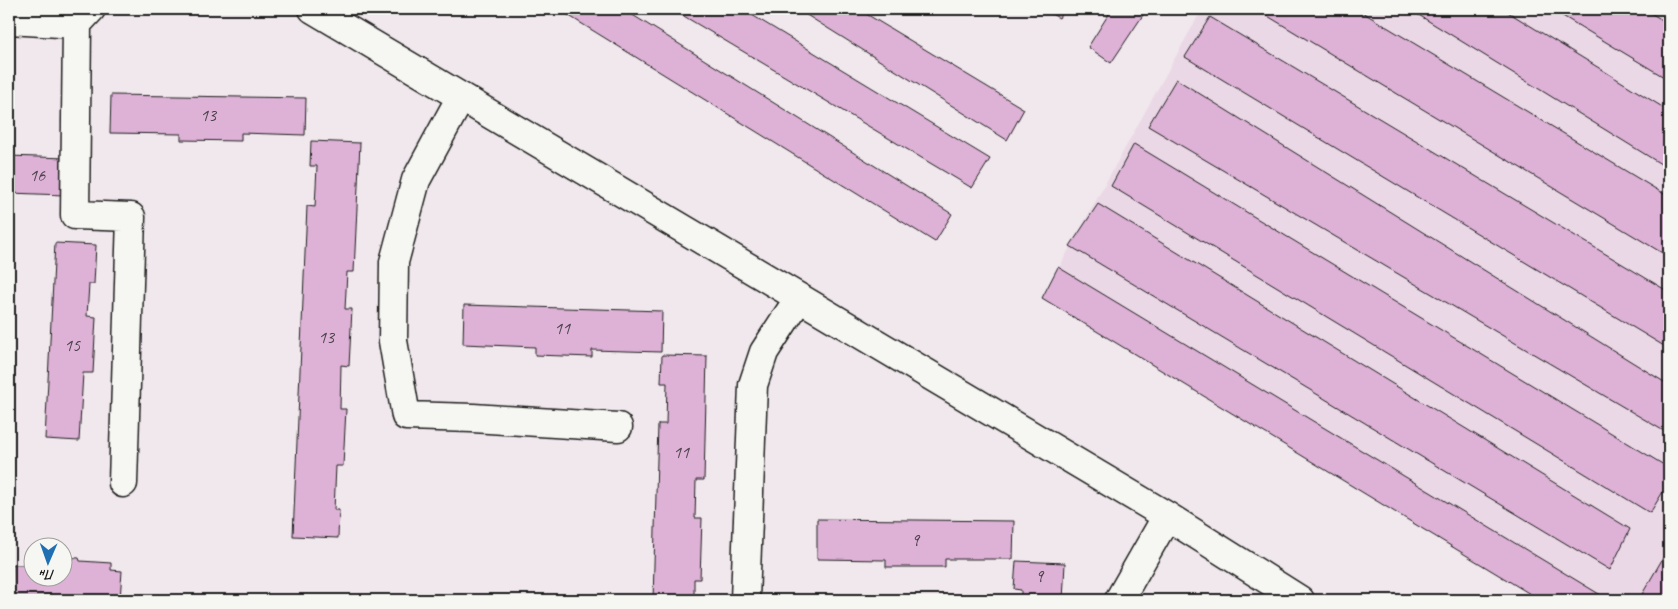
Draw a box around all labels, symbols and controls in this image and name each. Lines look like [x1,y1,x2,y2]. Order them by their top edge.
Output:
house number: 13 [200,104,218,126]
house number: 16 [29,164,46,186]
house number: 11 [554,317,571,339]
house number: 13 [318,326,336,348]
house number: 15 [64,334,81,356]
house number: 11 [673,441,690,463]
house number: 9 [911,529,921,551]
north arrow [22,536,72,586]
house number: 9 [1035,565,1045,587]
text: Пн [39,566,55,583]

